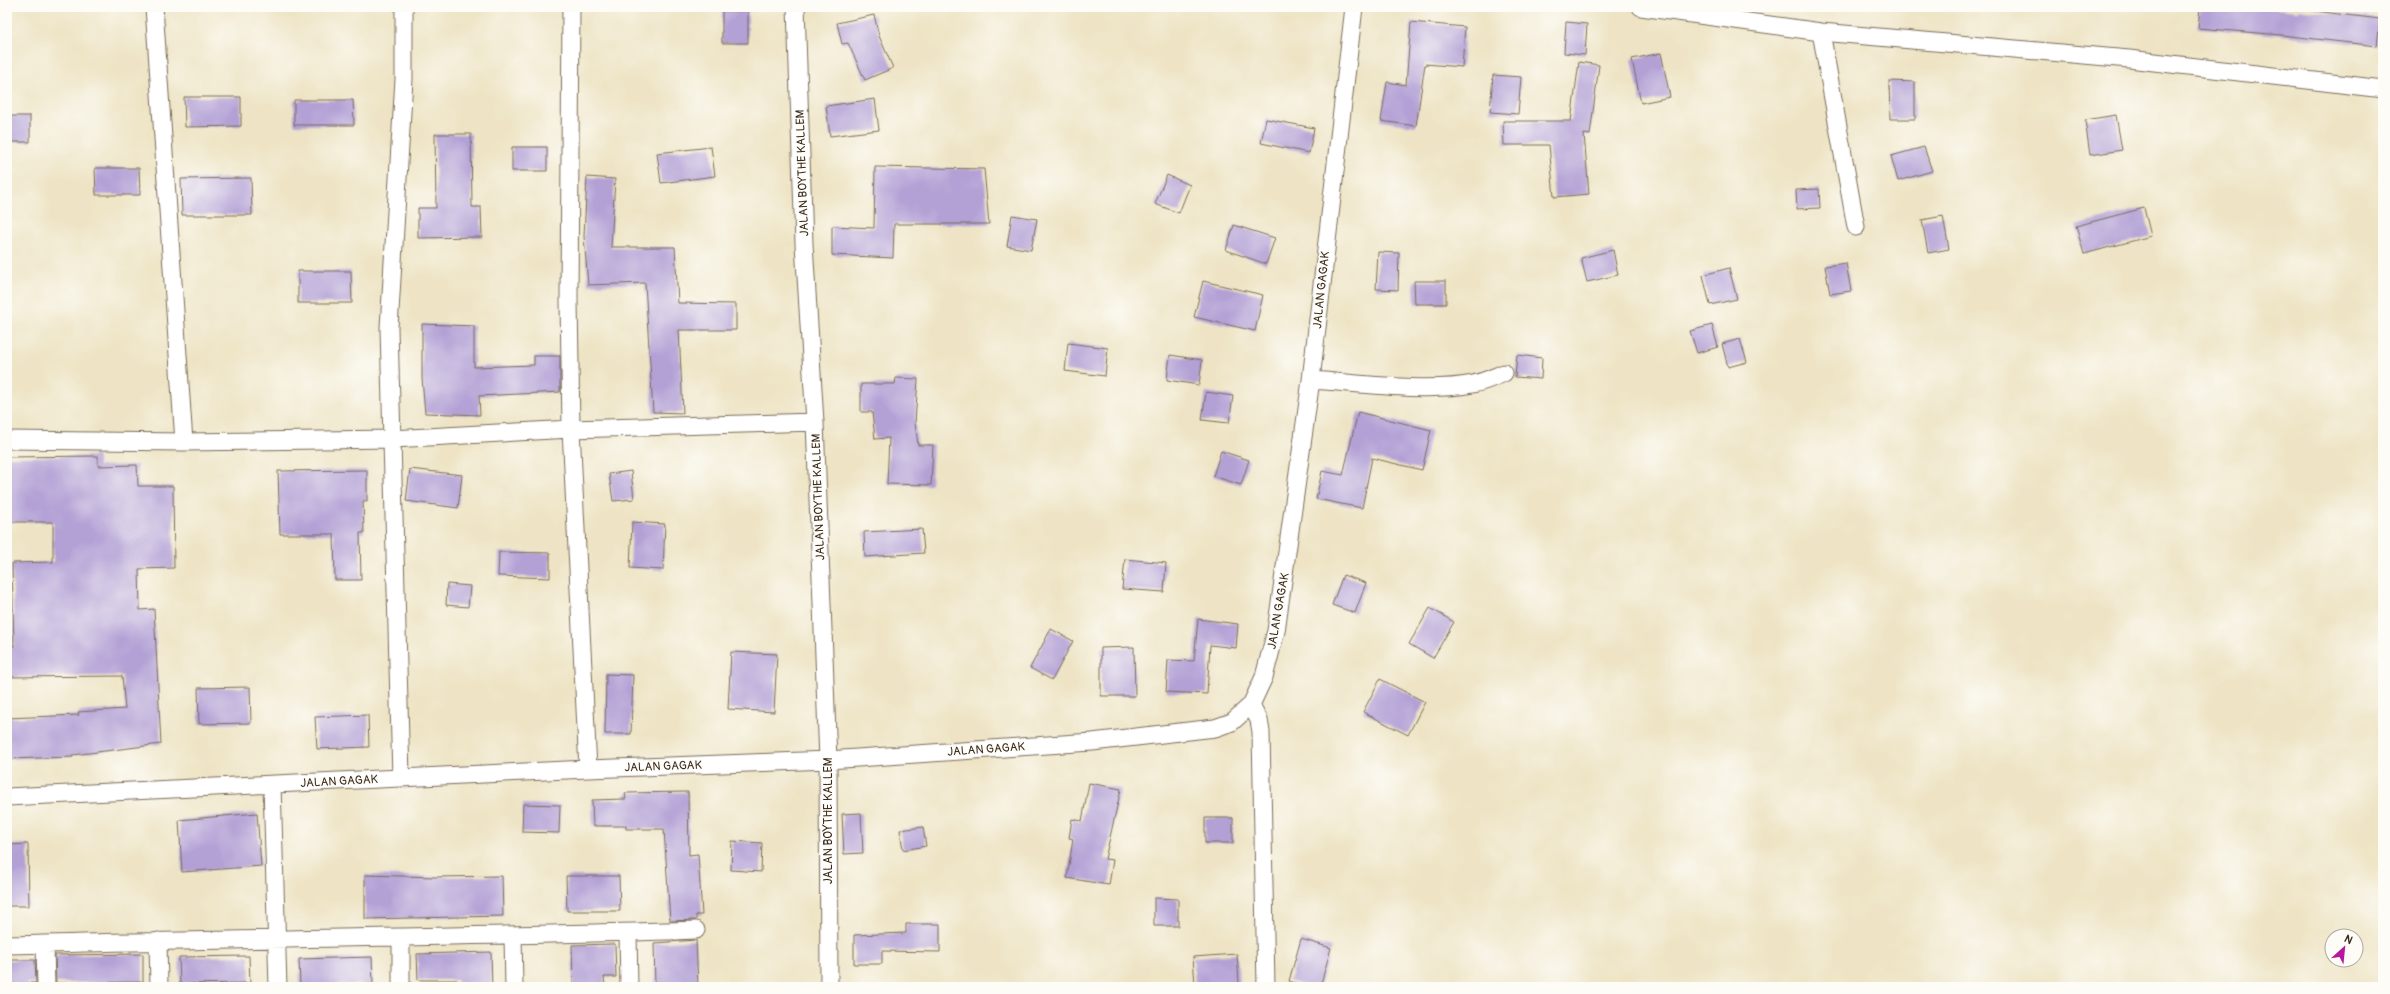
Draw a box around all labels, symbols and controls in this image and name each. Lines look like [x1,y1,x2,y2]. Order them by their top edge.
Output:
street label: JALAN BOYTHE KALLEM [793,109,812,237]
street label: JALAN GAGAK [1310,251,1333,329]
street label: JALAN BOYTHE KALLEM [809,433,828,561]
street label: JALAN GAGAK [1264,572,1293,651]
street label: JALAN GAGAK [947,739,1025,760]
street label: JALAN BOYTHE KALLEM [821,757,836,884]
street label: JALAN GAGAK [624,758,702,775]
street label: JALAN GAGAK [300,772,378,791]
north arrow [2324,928,2364,968]
text: N [2342,932,2355,947]

